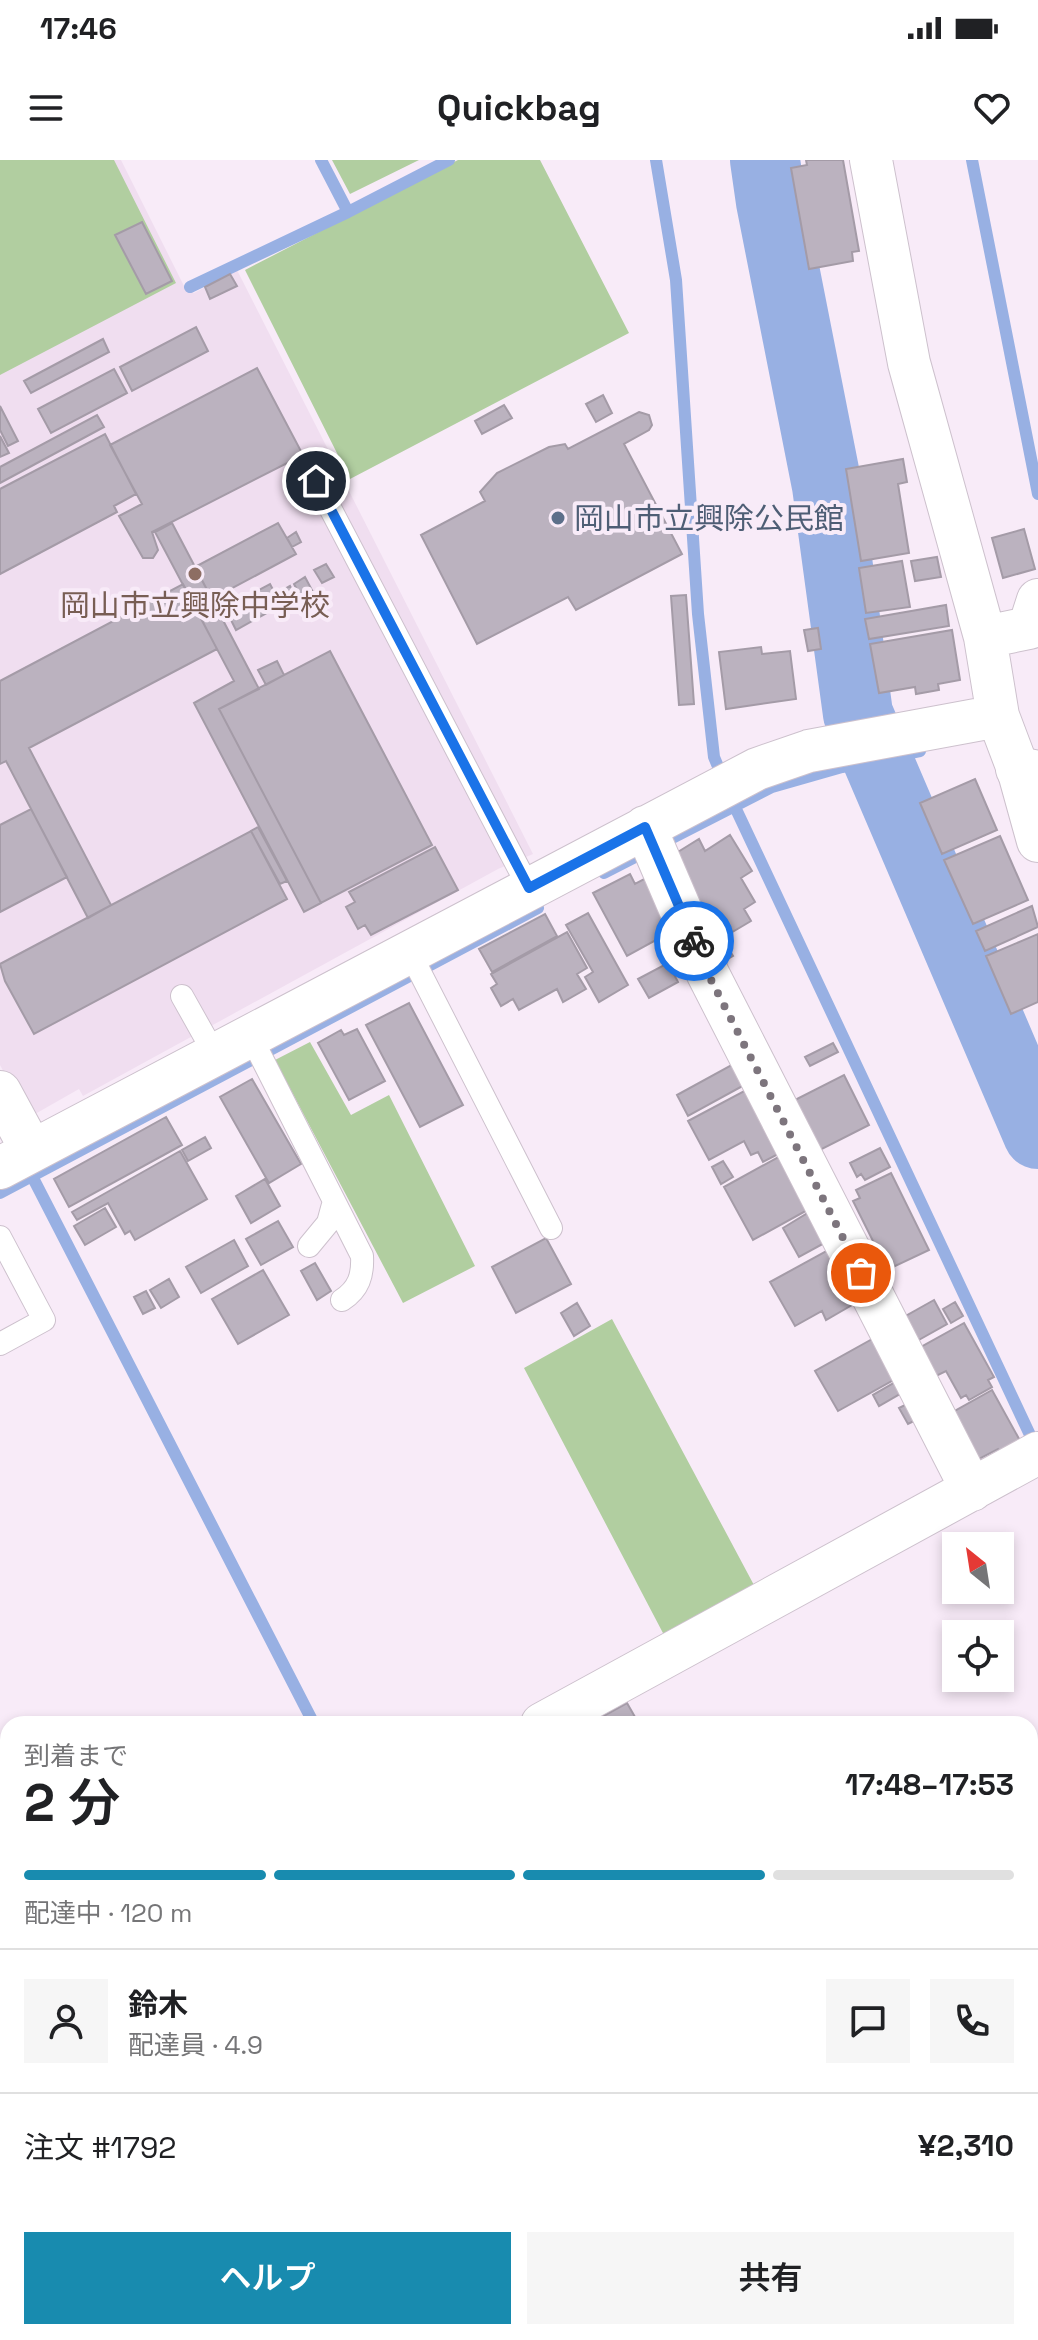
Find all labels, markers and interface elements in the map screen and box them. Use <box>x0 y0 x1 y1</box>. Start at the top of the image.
text: 17:46 <box>40 9 117 48</box>
text: Quickbag <box>437 85 601 131</box>
icon: menu <box>24 86 68 130</box>
icon: heart <box>970 86 1014 130</box>
pin <box>282 447 350 515</box>
icon: home <box>294 459 338 503</box>
place label: 岡山市立興除公民館 <box>574 499 844 538</box>
marker: 岡山市立興除公民館 <box>549 509 567 527</box>
marker: 岡山市立興除中学校 <box>186 565 204 583</box>
place label: 岡山市立興除中学校 <box>60 586 330 625</box>
courier <box>654 901 734 981</box>
icon: bike <box>672 919 716 963</box>
pin <box>827 1239 895 1307</box>
icon: bag <box>839 1251 883 1295</box>
north arrow <box>942 1532 1014 1604</box>
map controls <box>942 1532 1014 1692</box>
button: locate <box>942 1620 1014 1692</box>
text: 到着まで <box>24 1739 128 1773</box>
text: 17:48–17:53 <box>845 1765 1014 1804</box>
text: 2 分 <box>24 1770 120 1836</box>
text: 配達中 · 120 m <box>24 1896 192 1930</box>
button: person <box>24 1979 108 2063</box>
button: chat <box>826 1979 910 2063</box>
button: phone <box>930 1979 1014 2063</box>
text: 鈴木 <box>128 1985 188 2024</box>
text: 配達員 · 4.9 <box>128 2028 263 2062</box>
text: ¥2,310 <box>918 2126 1014 2165</box>
text: 注文 #1792 <box>24 2128 176 2167</box>
button: ヘルプ <box>24 2232 511 2324</box>
button: 共有 <box>527 2232 1014 2324</box>

